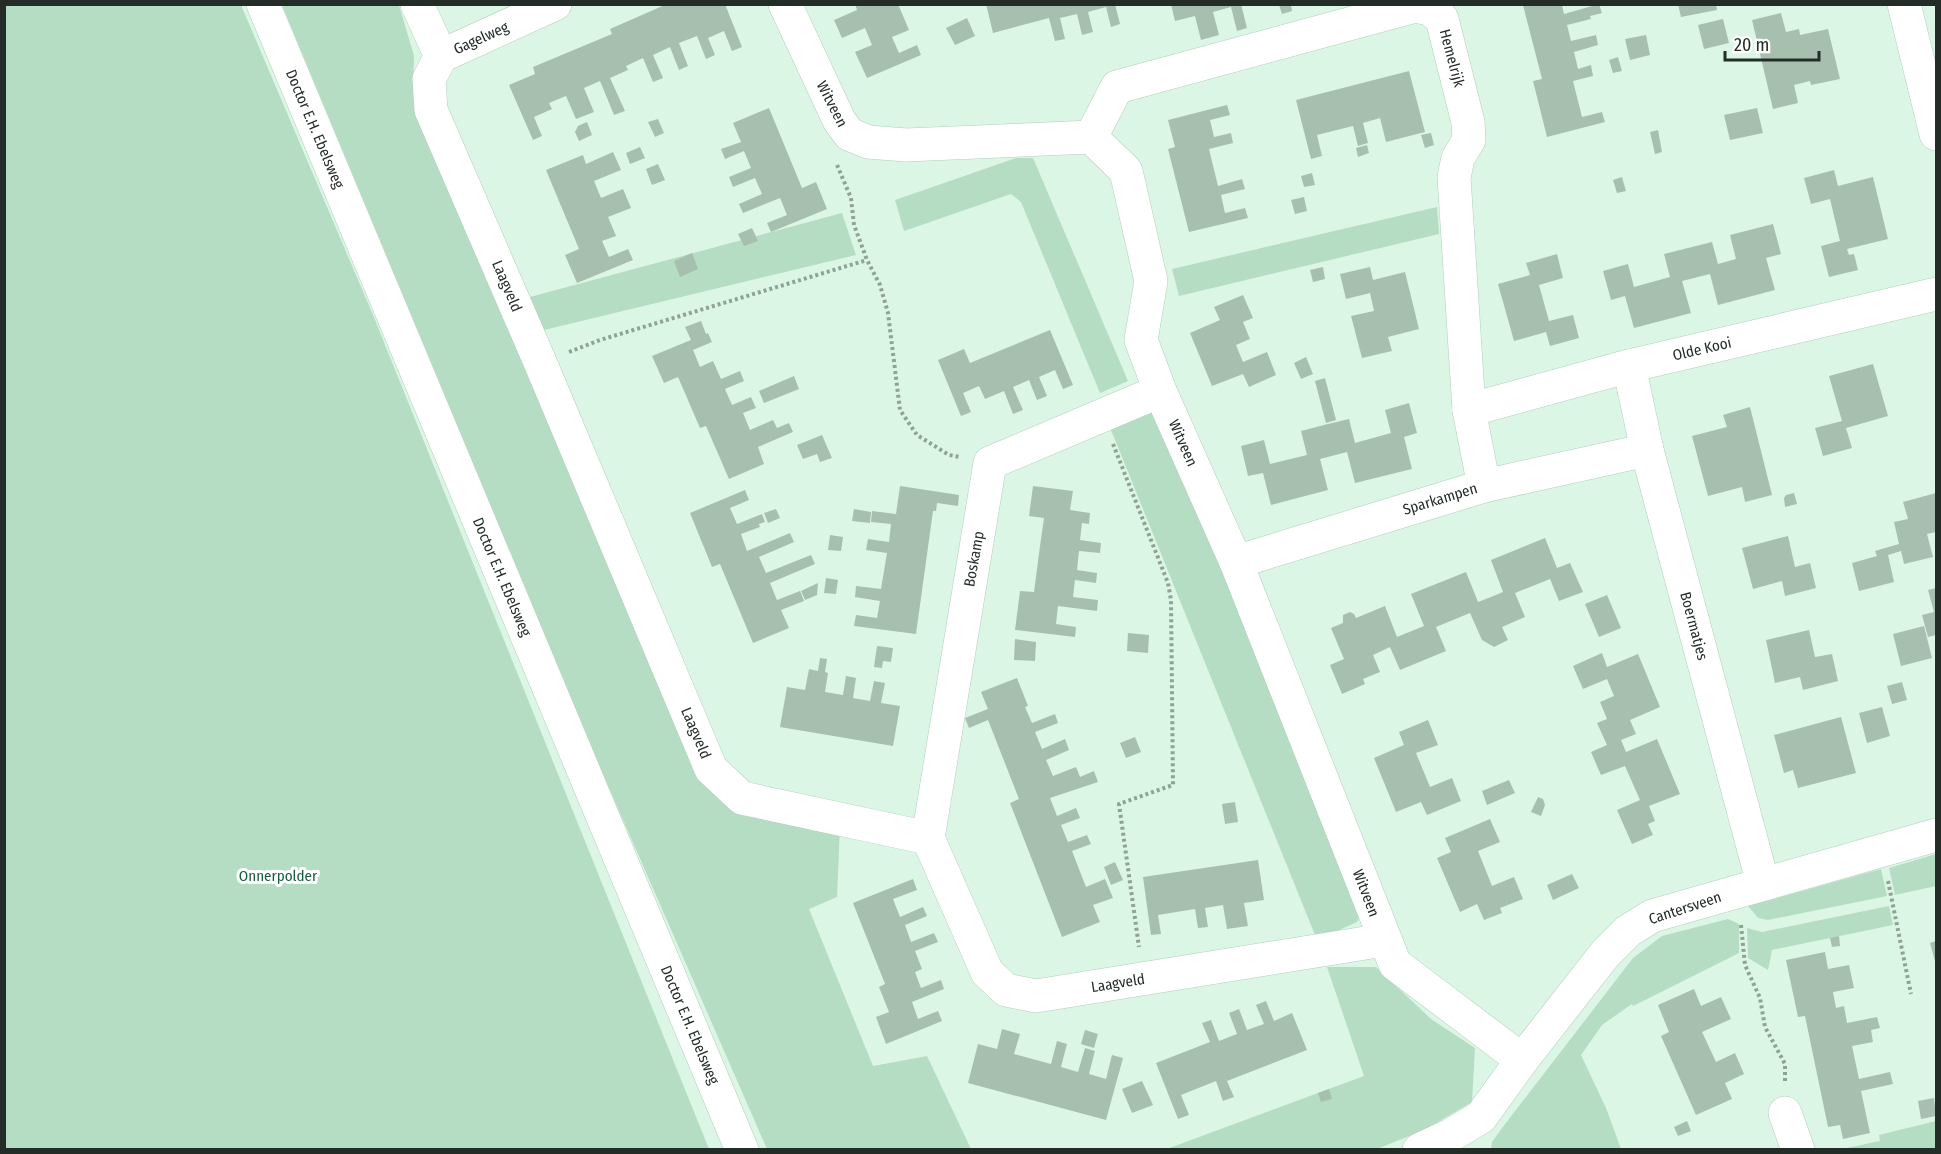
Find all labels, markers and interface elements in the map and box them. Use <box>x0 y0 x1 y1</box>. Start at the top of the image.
street label: Gagelweg <box>451 18 511 58</box>
scale bar <box>1725 24 1820 62</box>
street label: Hemelrijk <box>1436 27 1468 89</box>
text: 20 m <box>1734 34 1769 56</box>
street label: Doctor E.H. Ebelsweg <box>282 67 348 191</box>
street label: Witveen <box>813 78 851 130</box>
street label: Laagveld <box>488 258 526 314</box>
street label: Olde Kooi <box>1671 334 1733 364</box>
street label: Witveen <box>1165 417 1201 469</box>
street label: Sparkampen <box>1401 479 1479 519</box>
street label: Doctor E.H. Ebelsweg <box>469 515 535 639</box>
street label: Boskamp <box>960 530 988 588</box>
street label: Boermatjes <box>1676 590 1712 662</box>
street label: Laagveld <box>677 705 715 761</box>
park label: Onnerpolder <box>239 867 318 885</box>
street label: Witveen <box>1349 867 1383 919</box>
street label: Cantersveen <box>1646 888 1724 928</box>
street label: Doctor E.H. Ebelsweg <box>657 963 723 1087</box>
street label: Laagveld <box>1090 970 1146 996</box>

